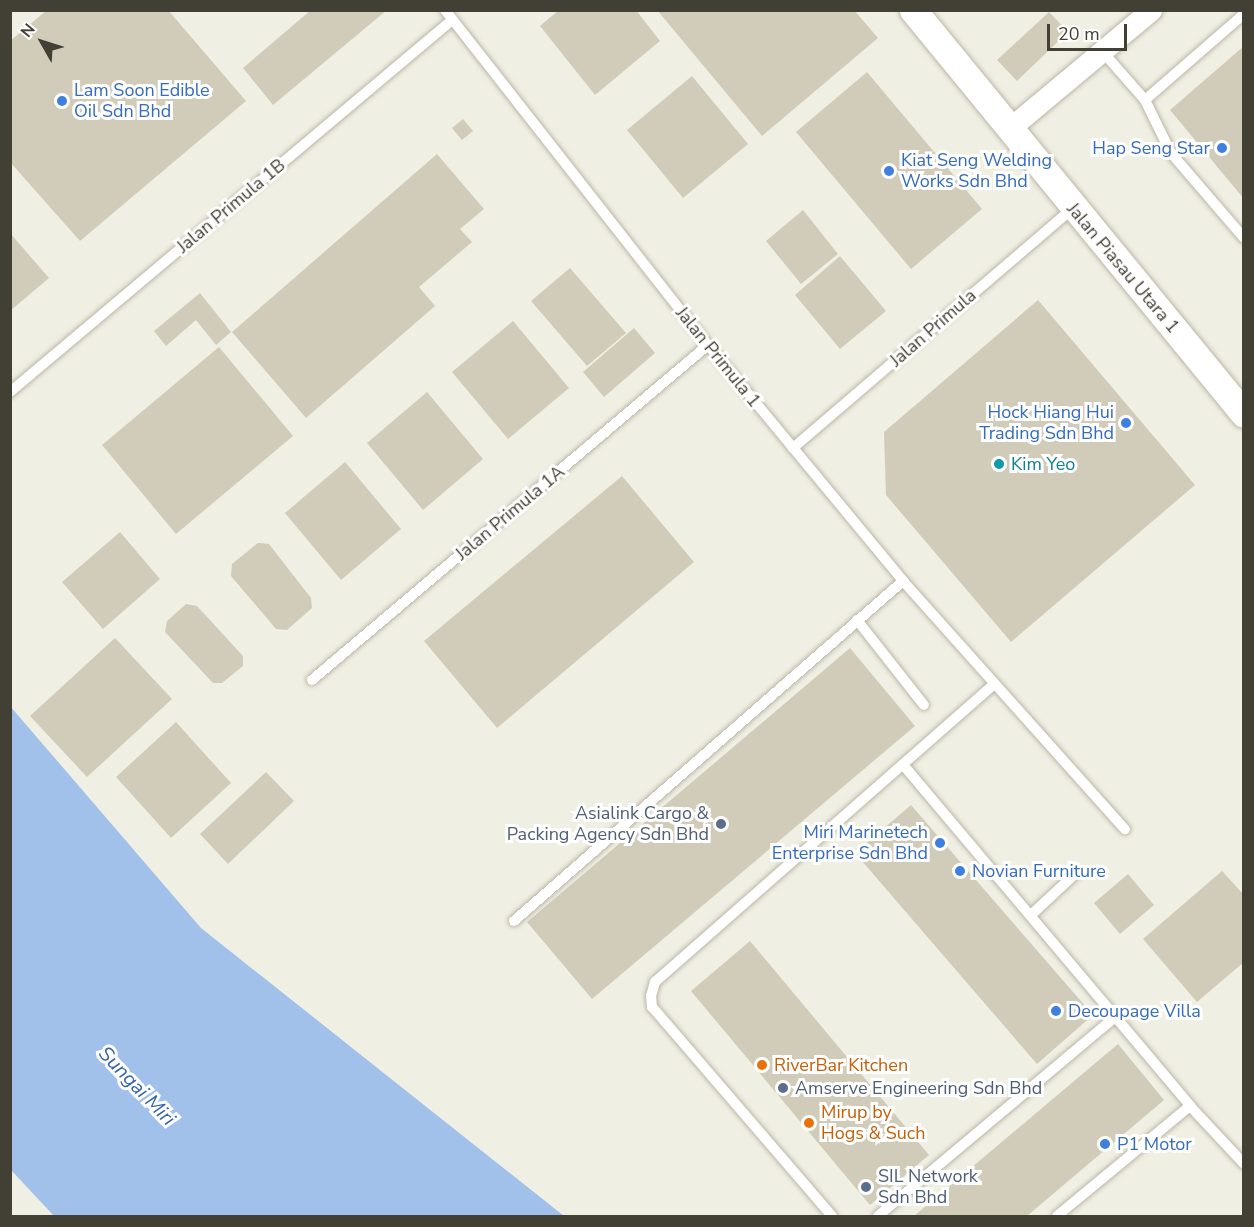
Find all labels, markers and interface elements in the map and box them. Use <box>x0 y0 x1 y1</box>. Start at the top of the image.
north arrow <box>12 12 72 72</box>
scale bar <box>1050 12 1130 50</box>
text: N <box>16 19 40 42</box>
text: 20 m <box>1058 22 1100 46</box>
place label: Lam Soon Edible Oil Sdn Bhd <box>74 80 210 122</box>
marker: Lam Soon Edible Oil Sdn Bhd <box>55 94 69 108</box>
place label: Hap Seng Star <box>1092 137 1210 159</box>
marker: Hap Seng Star <box>1215 141 1229 155</box>
place label: Kiat Seng Welding Works Sdn Bhd <box>901 150 1052 192</box>
street label: Jalan Primula 1B <box>172 154 290 258</box>
marker: Kiat Seng Welding Works Sdn Bhd <box>882 164 896 178</box>
street label: Jalan Piasau Utara 1 <box>1062 198 1184 338</box>
street label: Jalan Primula <box>885 285 981 371</box>
street label: Jalan Primula 1 <box>671 303 765 411</box>
place label: Hock Hiang Hui Trading Sdn Bhd <box>979 402 1114 444</box>
marker: Hock Hiang Hui Trading Sdn Bhd <box>1119 416 1133 430</box>
place label: Kim Yeo <box>1011 453 1075 475</box>
marker: Kim Yeo <box>992 457 1006 471</box>
street label: Jalan Primula 1A <box>451 461 569 565</box>
place label: Asialink Cargo & Packing Agency Sdn Bhd <box>507 803 709 846</box>
marker: Asialink Cargo & Packing Agency Sdn Bhd <box>714 817 728 831</box>
place label: Miri Marinetech Enterprise Sdn Bhd <box>772 822 928 864</box>
marker: Miri Marinetech Enterprise Sdn Bhd <box>933 836 947 850</box>
place label: Novian Furniture <box>972 860 1106 882</box>
marker: Novian Furniture <box>953 864 967 878</box>
place label: Decoupage Villa <box>1068 1000 1201 1022</box>
marker: Decoupage Villa <box>1049 1004 1063 1018</box>
water label: Sungai Miri <box>93 1042 181 1130</box>
place label: RiverBar Kitchen <box>774 1054 908 1076</box>
marker: RiverBar Kitchen <box>755 1058 769 1072</box>
place label: Amserve Engineering Sdn Bhd <box>795 1077 1042 1099</box>
marker: Amserve Engineering Sdn Bhd <box>776 1081 790 1095</box>
place label: Mirup by Hogs & Such <box>821 1102 925 1144</box>
marker: Mirup by Hogs & Such <box>802 1116 816 1130</box>
place label: P1 Motor <box>1117 1133 1192 1155</box>
marker: P1 Motor <box>1098 1137 1112 1151</box>
place label: SIL Network Sdn Bhd <box>878 1166 978 1208</box>
marker: SIL Network Sdn Bhd <box>859 1180 873 1194</box>

